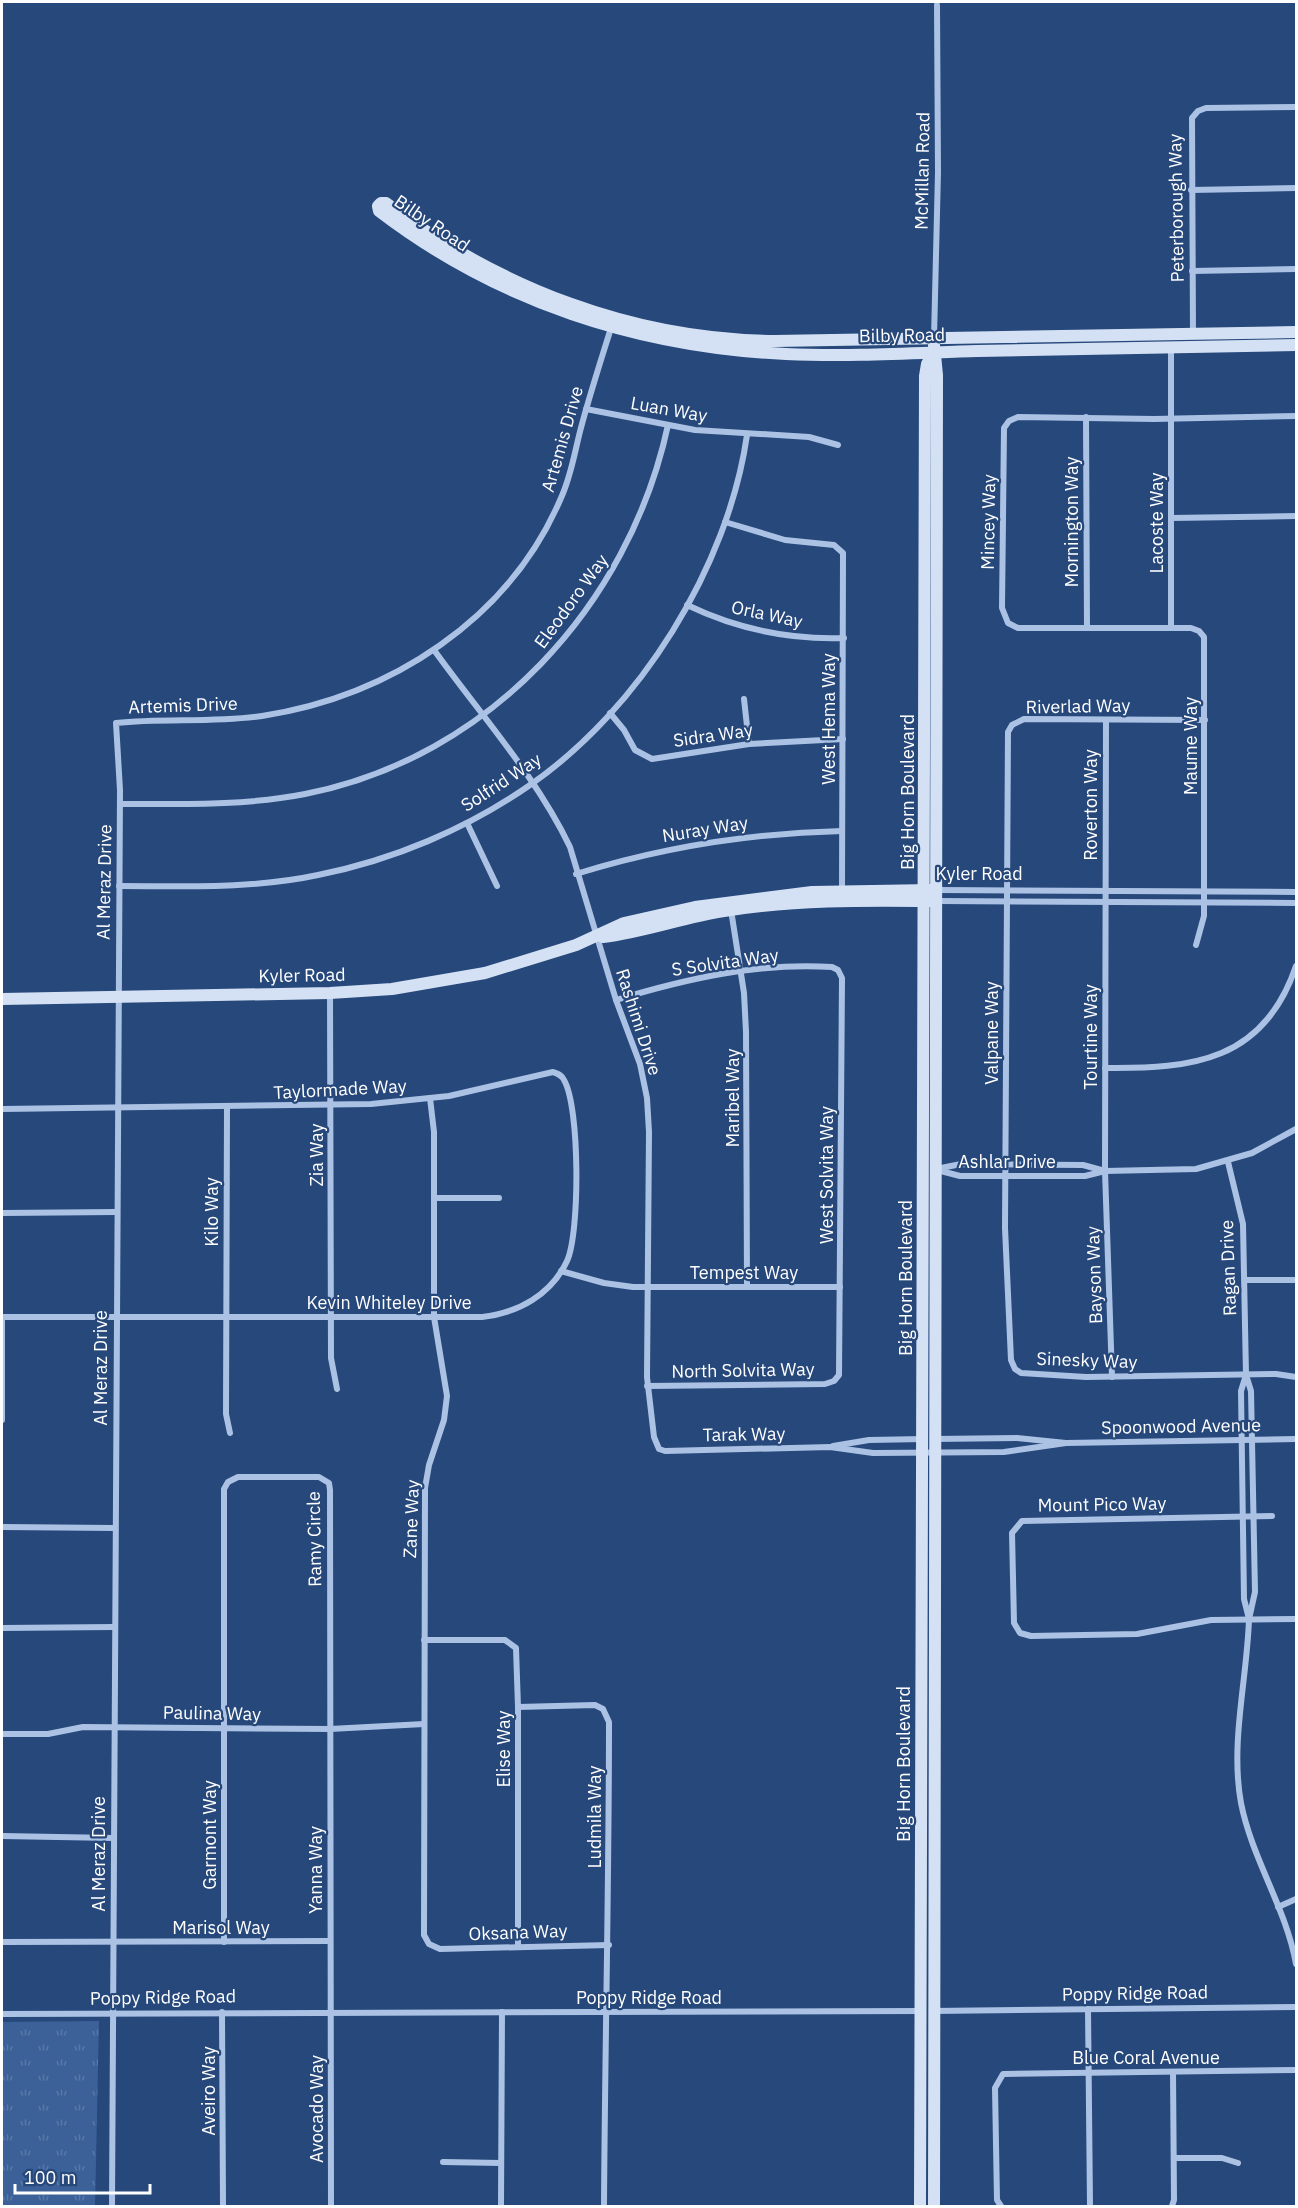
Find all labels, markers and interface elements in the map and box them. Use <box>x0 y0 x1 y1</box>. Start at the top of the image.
street label: McMillan Road <box>909 112 935 230</box>
street label: Peterborough Way <box>1163 133 1189 283</box>
street label: Bilby Road <box>390 189 474 257</box>
street label: Bilby Road <box>859 323 945 347</box>
street label: Artemis Drive <box>536 383 588 495</box>
street label: Luan Way <box>629 391 709 427</box>
street label: Mornington Way <box>1060 457 1083 587</box>
street label: Lacoste Way <box>1145 472 1168 574</box>
street label: Mincey Way <box>976 474 1000 570</box>
street label: Eleodoro Way <box>529 549 613 653</box>
street label: Orla Way <box>729 595 805 633</box>
street label: West Hema Way <box>817 653 840 785</box>
street label: Artemis Drive <box>128 692 238 718</box>
street label: Riverlad Way <box>1025 694 1131 718</box>
street label: Maume Way <box>1179 697 1202 795</box>
street label: Big Horn Boulevard <box>896 714 919 870</box>
street label: Sidra Way <box>672 718 754 752</box>
street label: Solfrid Way <box>456 747 546 817</box>
street label: Roverton Way <box>1079 749 1102 861</box>
street label: Nuray Way <box>660 811 750 847</box>
street label: Al Meraz Drive <box>91 824 117 940</box>
street label: Kyler Road <box>935 862 1023 885</box>
street label: S Solvita Way <box>670 943 780 981</box>
street label: Kyler Road <box>258 963 346 987</box>
street label: Rashimi Drive <box>611 966 667 1078</box>
street label: Valpane Way <box>980 981 1003 1085</box>
street label: Tourtine Way <box>1079 984 1102 1090</box>
street label: Maribel Way <box>721 1048 744 1148</box>
street label: Taylormade Way <box>273 1074 407 1104</box>
street label: West Solvita Way <box>815 1106 838 1244</box>
street label: Zia Way <box>305 1123 328 1187</box>
street label: Ashlar Drive <box>958 1150 1056 1173</box>
street label: Kilo Way <box>200 1177 223 1247</box>
street label: Big Horn Boulevard <box>894 1200 917 1356</box>
street label: Ragan Drive <box>1215 1219 1241 1317</box>
street label: Bayson Way <box>1081 1226 1107 1324</box>
street label: Tempest Way <box>690 1261 798 1284</box>
street label: Kevin Whiteley Drive <box>306 1291 472 1314</box>
street label: Al Meraz Drive <box>89 1310 112 1426</box>
street label: Sinesky Way <box>1036 1347 1138 1373</box>
street label: North Solvita Way <box>671 1357 815 1383</box>
street label: Spoonwood Avenue <box>1101 1413 1261 1439</box>
street label: Tarak Way <box>702 1422 786 1446</box>
street label: Zane Way <box>398 1479 424 1559</box>
street label: Ramy Circle <box>302 1491 326 1587</box>
street label: Mount Pico Way <box>1037 1491 1167 1517</box>
street label: Big Horn Boulevard <box>892 1686 915 1842</box>
street label: Paulina Way <box>163 1701 261 1725</box>
street label: Elise Way <box>492 1710 515 1788</box>
street label: Ludmila Way <box>583 1766 606 1868</box>
street label: Garmont Way <box>198 1780 221 1890</box>
street label: Al Meraz Drive <box>87 1796 110 1912</box>
street label: Yanna Way <box>304 1826 327 1914</box>
street label: Marisol Way <box>172 1916 270 1939</box>
street label: Oksana Way <box>468 1919 568 1945</box>
street label: Poppy Ridge Road <box>1062 1980 1208 2006</box>
street label: Poppy Ridge Road <box>90 1984 236 2010</box>
street label: Poppy Ridge Road <box>576 1986 722 2009</box>
street label: Aveiro Way <box>197 2046 220 2136</box>
street label: Blue Coral Avenue <box>1072 2046 1220 2069</box>
street label: Avocado Way <box>305 2055 328 2163</box>
scale bar <box>15 2157 150 2195</box>
text: 100 m <box>24 2166 76 2189</box>

